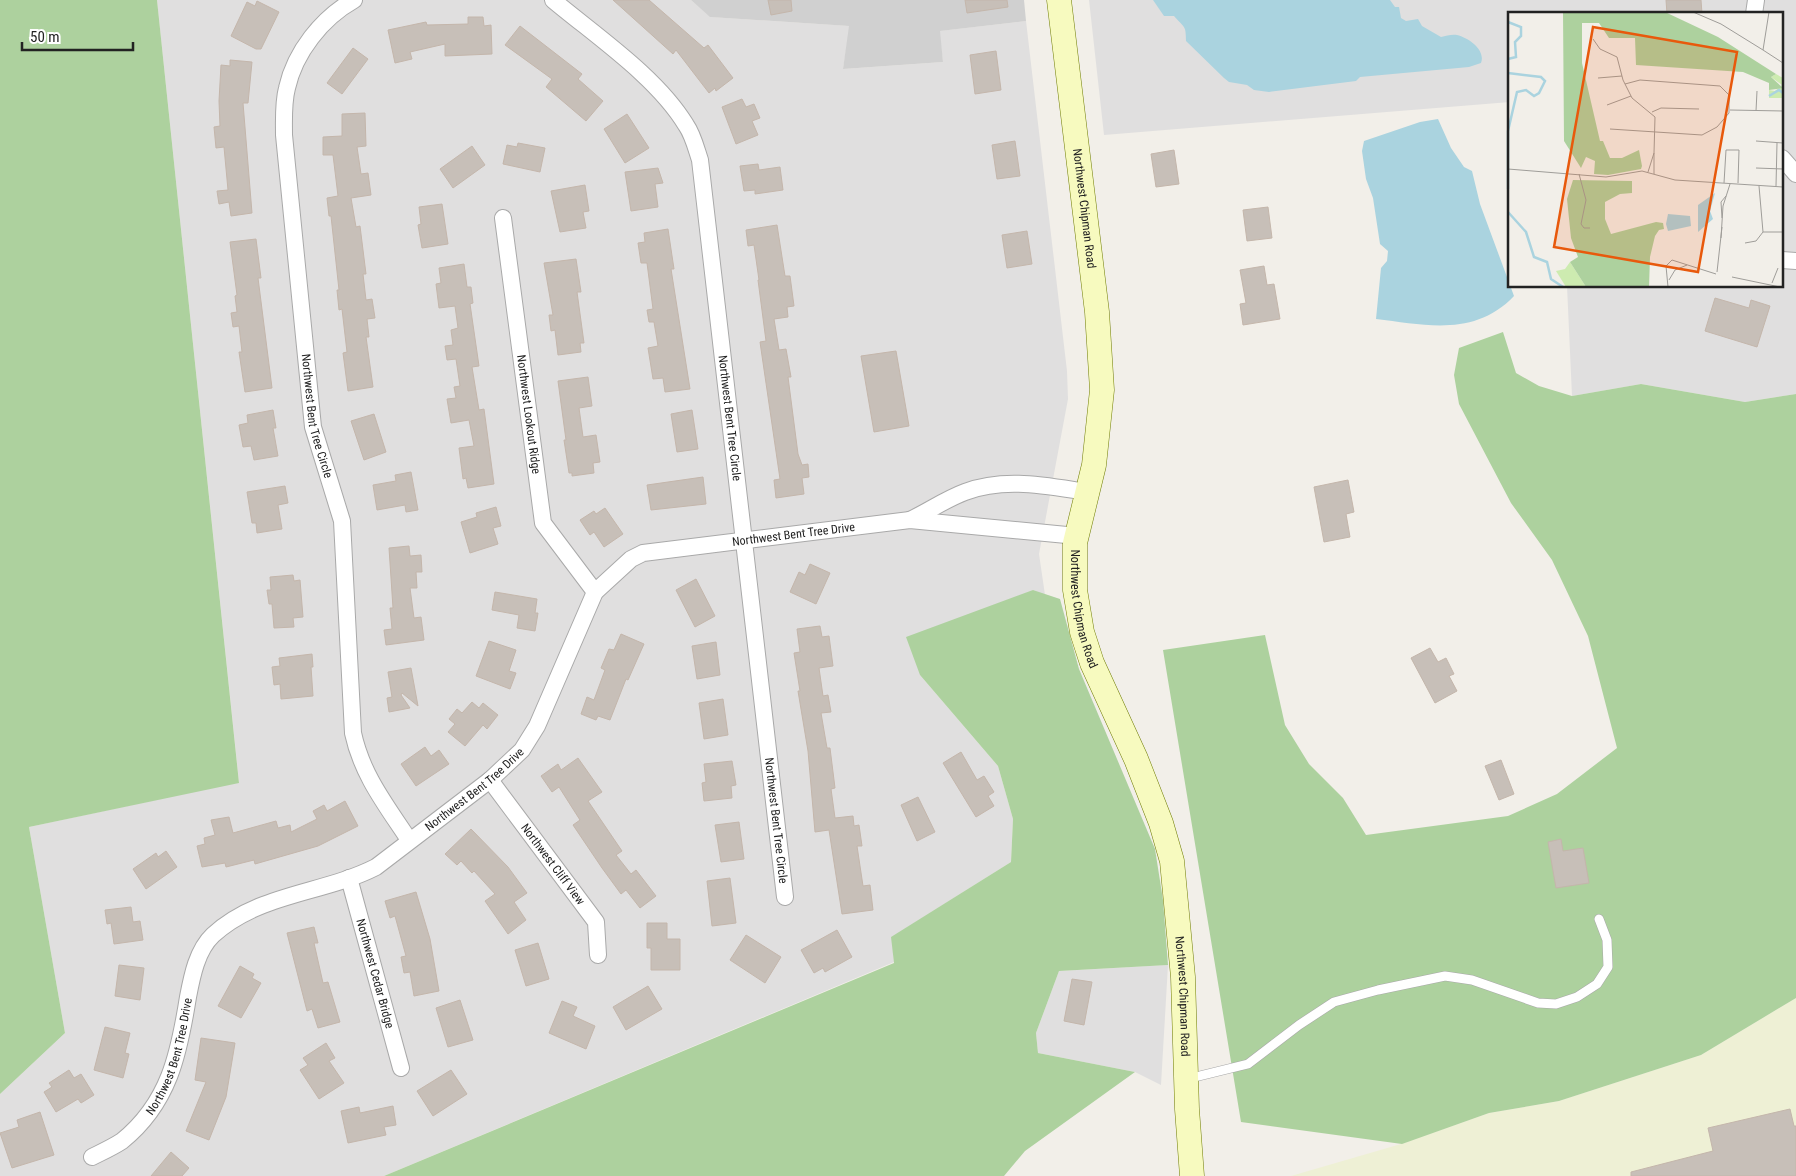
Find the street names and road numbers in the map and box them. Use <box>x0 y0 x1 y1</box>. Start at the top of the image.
street label: Northwest Chipman Road <box>1070 148 1099 269</box>
street label: Northwest Bent Tree Circle <box>299 353 335 480</box>
street label: Northwest Lookout Ridge <box>514 354 544 475</box>
street label: Northwest Bent Tree Circle <box>716 354 744 482</box>
street label: Northwest Bent Tree Drive <box>731 520 856 549</box>
street label: Northwest Chipman Road <box>1068 549 1101 671</box>
street label: Northwest Bent Tree Drive <box>422 745 527 834</box>
street label: Northwest Bent Tree Circle <box>762 757 790 884</box>
street label: Northwest Cliff View <box>518 821 588 908</box>
street label: Northwest Cedar Bridge <box>353 917 397 1030</box>
street label: Northwest Chipman Road <box>1172 935 1192 1057</box>
street label: Northwest Bent Tree Drive <box>143 996 195 1118</box>

